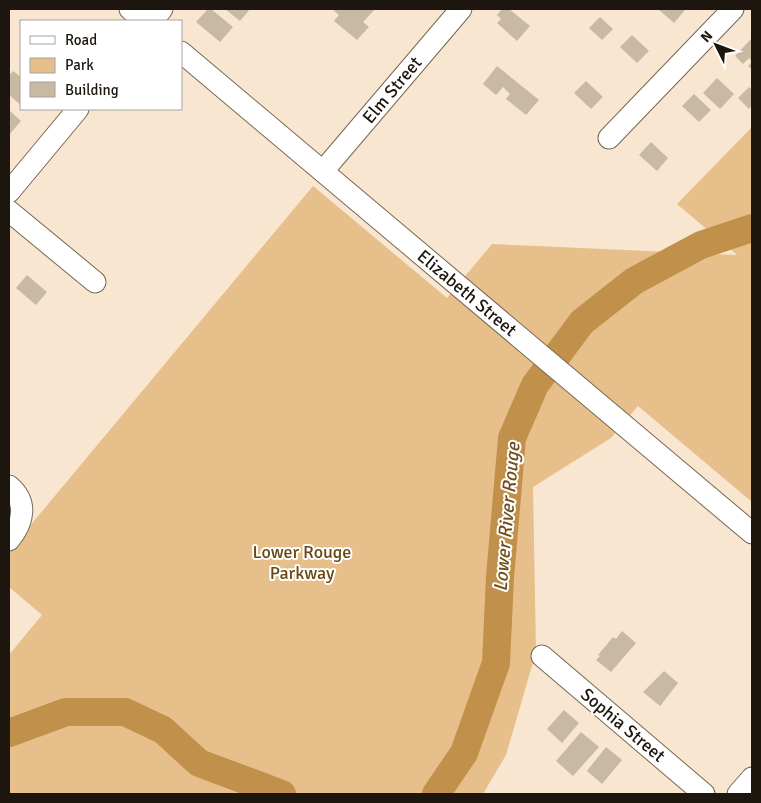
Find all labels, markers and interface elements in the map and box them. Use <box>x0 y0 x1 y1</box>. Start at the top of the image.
legend <box>20 20 182 110</box>
north arrow <box>691 20 741 70</box>
text: N <box>697 27 716 46</box>
text: Road <box>65 31 97 49</box>
street label: Elm Street <box>358 52 426 128</box>
text: Park <box>65 56 94 74</box>
text: Building <box>65 81 119 99</box>
street label: Elizabeth Street <box>413 245 521 341</box>
water label: Lower River Rouge <box>489 440 526 593</box>
park label: Lower Rouge Parkway <box>253 541 351 584</box>
street label: Sophia Street <box>576 683 670 767</box>

